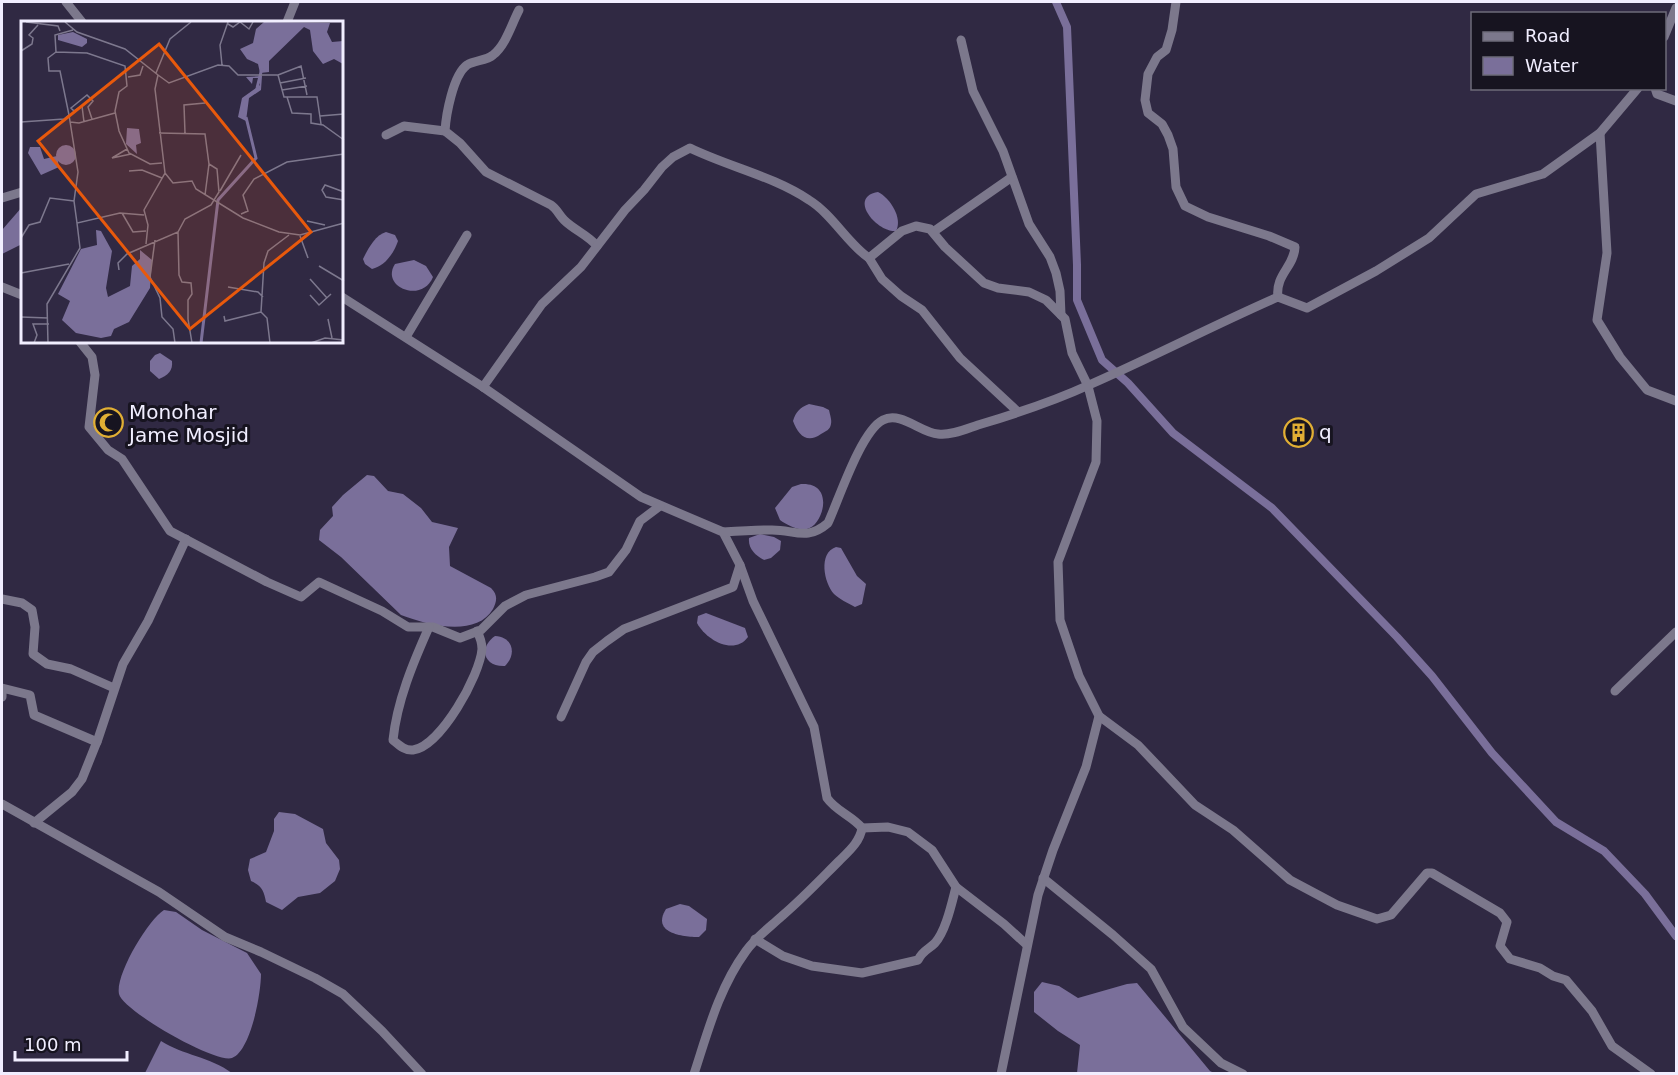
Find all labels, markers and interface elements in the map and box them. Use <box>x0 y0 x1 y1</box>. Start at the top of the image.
legend <box>1471 12 1666 90</box>
inset map <box>21 21 344 344</box>
text: Road <box>1525 25 1570 46</box>
text: Water <box>1525 55 1579 76</box>
place label: Monohar Jame Mosjid <box>127 400 249 447</box>
mosque icon: Monohar Jame Mosjid <box>92 407 124 439</box>
building icon: q <box>1282 416 1314 448</box>
place label: q <box>1319 420 1332 444</box>
scale bar <box>15 1024 128 1062</box>
text: 100 m <box>24 1034 82 1055</box>

